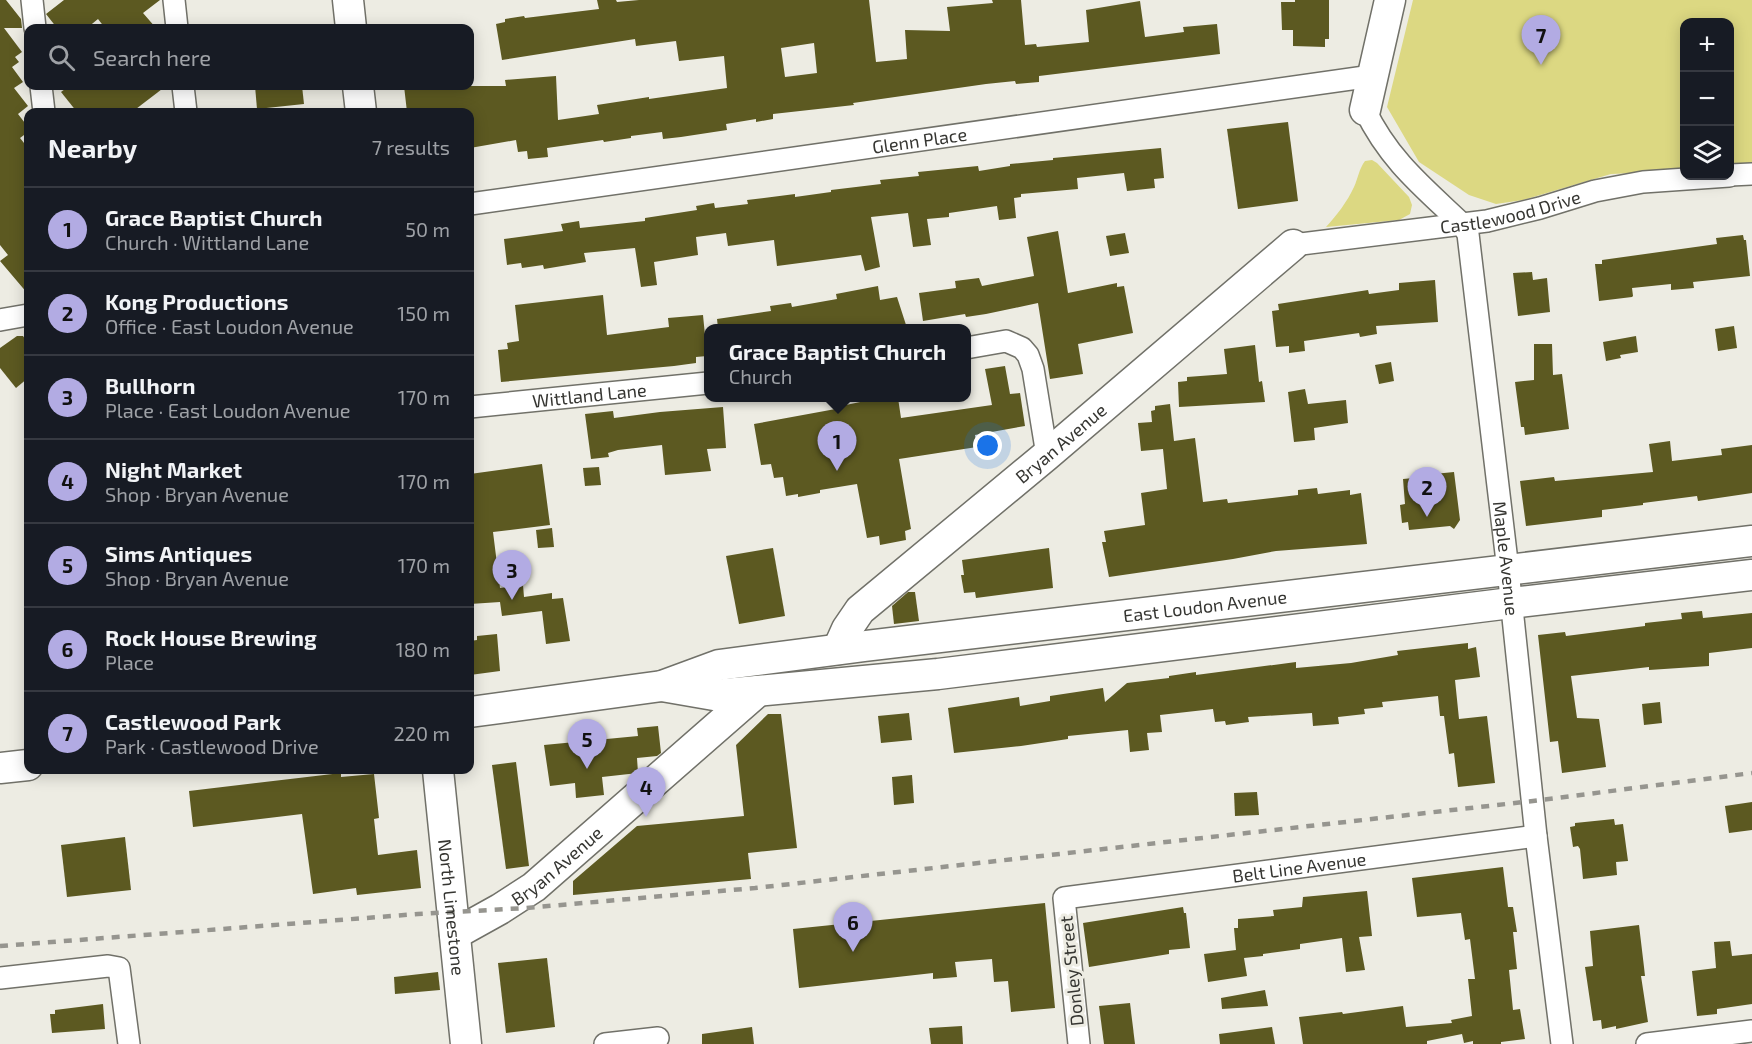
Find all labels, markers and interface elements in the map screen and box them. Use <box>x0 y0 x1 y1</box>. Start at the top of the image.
pin: 7 <box>1522 16 1560 65</box>
map controls <box>1680 18 1734 180</box>
button: + <box>1680 18 1734 72</box>
search box <box>24 24 474 90</box>
icon: search <box>45 41 78 74</box>
text: Search here <box>93 44 211 70</box>
button: − <box>1680 72 1734 126</box>
street label: Glenn Place <box>871 123 968 158</box>
button: layers <box>1680 126 1734 180</box>
text: Nearby <box>48 132 137 163</box>
text: 7 results <box>372 135 450 159</box>
street label: Castlewood Drive <box>1439 185 1583 238</box>
text: Grace Baptist Church <box>105 204 323 230</box>
text: 1 <box>63 217 72 241</box>
text: 50 m <box>405 217 450 241</box>
text: Church · Wittland Lane <box>105 230 309 254</box>
text: Kong Productions <box>105 288 288 314</box>
text: 2 <box>62 301 73 325</box>
text: 150 m <box>397 301 450 325</box>
text: Office · East Loudon Avenue <box>105 314 354 338</box>
popup <box>704 324 971 402</box>
text: Grace Baptist Church <box>729 338 946 364</box>
text: Church <box>729 364 792 388</box>
text: Bullhorn <box>105 372 195 398</box>
street label: Wittland Lane <box>531 378 648 412</box>
text: 3 <box>62 385 73 409</box>
text: 170 m <box>398 385 450 409</box>
text: Place · East Loudon Avenue <box>105 398 351 422</box>
street label: Bryan Avenue <box>1011 398 1111 488</box>
pin: 1 <box>818 422 856 471</box>
your location <box>973 431 1002 460</box>
text: Night Market <box>105 456 242 482</box>
pin: 2 <box>1408 468 1446 517</box>
text: 4 <box>61 469 74 493</box>
text: 170 m <box>398 469 450 493</box>
text: Shop · Bryan Avenue <box>105 482 289 506</box>
street label: Maple Avenue <box>1489 500 1524 617</box>
text: Sims Antiques <box>105 540 252 566</box>
pin: 3 <box>492 550 532 600</box>
text: 5 <box>62 553 73 577</box>
text: 170 m <box>398 553 450 577</box>
text: Shop · Bryan Avenue <box>105 566 289 590</box>
street label: East Loudon Avenue <box>1122 585 1288 626</box>
text: Rock House Brewing <box>105 624 317 650</box>
text: 6 <box>62 637 73 661</box>
text: 180 m <box>396 637 450 661</box>
text: Place <box>105 650 154 674</box>
text: Castlewood Park <box>105 708 281 734</box>
pin: 5 <box>568 720 606 769</box>
text: 7 <box>62 721 73 745</box>
text: 220 m <box>393 721 450 745</box>
text: Park · Castlewood Drive <box>105 734 319 758</box>
pin: 4 <box>626 768 666 817</box>
street label: Bryan Avenue <box>507 821 607 910</box>
street label: North Limestone <box>434 838 470 977</box>
street label: Belt Line Avenue <box>1231 847 1367 887</box>
pin: 6 <box>834 902 872 952</box>
street label: Donley Street <box>1054 915 1088 1027</box>

